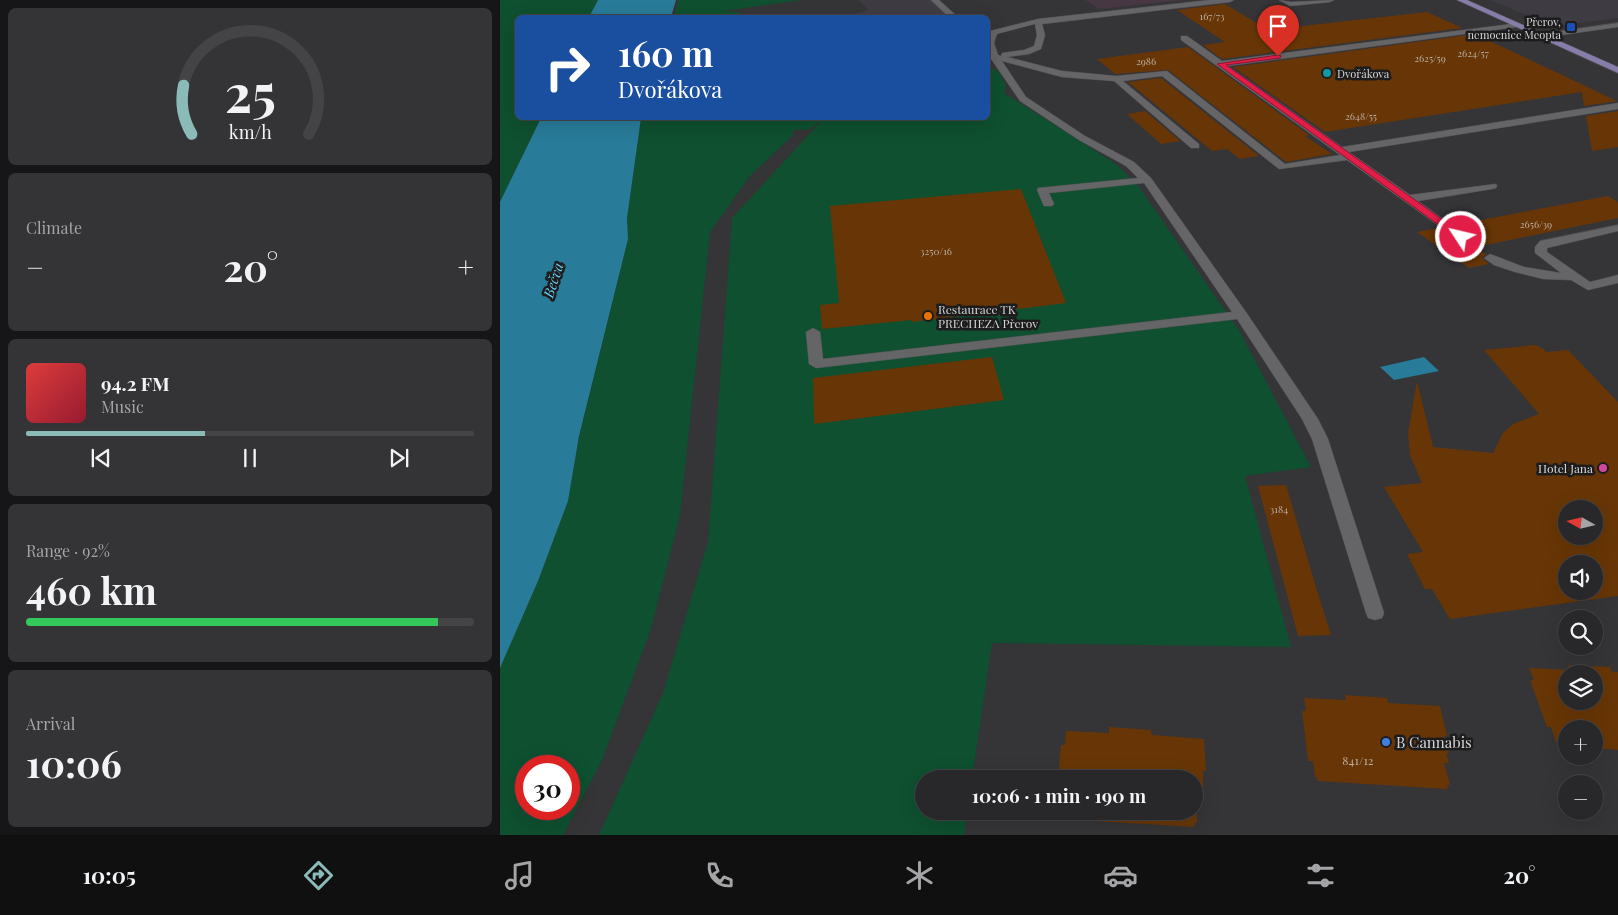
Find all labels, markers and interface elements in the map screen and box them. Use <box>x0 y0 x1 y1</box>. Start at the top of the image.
pin <box>1257 5 1299 56</box>
house number: 167/73 <box>1199 9 1225 23</box>
icon: arrive <box>1264 12 1292 40</box>
place label: Přerov, nemocnice Meopta <box>1468 14 1562 42</box>
marker: Přerov, nemocnice Meopta <box>1565 21 1577 33</box>
text: 160 m <box>618 29 713 76</box>
icon: right <box>535 35 600 100</box>
house number: 2624/57 <box>1457 46 1489 60</box>
house number: 2625/59 <box>1414 51 1446 65</box>
house number: 2986 <box>1136 54 1156 68</box>
text: 25 <box>224 57 276 126</box>
place label: Dvořákova <box>1337 66 1390 81</box>
marker: Dvořákova <box>1321 67 1333 79</box>
text: Dvořákova <box>618 74 722 104</box>
house number: 2648/55 <box>1345 109 1377 123</box>
text: km/h <box>229 120 272 143</box>
position arrow <box>1434 210 1486 262</box>
text: Climate <box>26 217 82 238</box>
house number: 2656/39 <box>1520 217 1552 231</box>
text: 20° <box>223 241 278 292</box>
house number: 3250/16 <box>920 244 952 258</box>
text: − <box>26 248 44 285</box>
text: + <box>458 248 474 285</box>
water label: Bečva <box>538 260 568 301</box>
place label: Restaurace TK PRECHEZA Přerov <box>938 301 1038 331</box>
marker: Restaurace TK PRECHEZA Přerov <box>922 310 934 322</box>
text: 94.2 FM <box>101 370 170 396</box>
text: Music <box>101 396 144 417</box>
icon: previous <box>87 444 115 472</box>
icon: pause <box>236 444 264 472</box>
icon: next <box>385 444 413 472</box>
place label: Hotel Jana <box>1538 460 1593 476</box>
marker: Hotel Jana <box>1597 462 1609 474</box>
north arrow <box>1558 500 1602 545</box>
map controls <box>1558 500 1603 820</box>
house number: 3184 <box>1270 502 1288 516</box>
text: Range · 92% <box>26 540 110 561</box>
button: sound <box>1558 555 1603 600</box>
text: 460 km <box>26 564 157 615</box>
button: search <box>1558 610 1603 655</box>
button: layers <box>1558 665 1603 710</box>
text: Arrival <box>26 713 75 734</box>
button: + <box>1558 720 1603 765</box>
place label: B Cannabis <box>1396 732 1472 752</box>
marker: B Cannabis <box>1380 736 1392 748</box>
text: 10:06 <box>26 737 122 788</box>
house number: 841/12 <box>1342 752 1374 768</box>
speed limit sign: 30 <box>515 755 580 820</box>
button: − <box>1558 775 1603 820</box>
text: 10:06 · 1 min · 190 m <box>972 782 1146 808</box>
icon: directions <box>301 858 336 893</box>
icon: music <box>502 858 537 893</box>
icon: phone <box>702 858 737 893</box>
icon: climate <box>902 858 937 893</box>
icon: car <box>1103 858 1138 893</box>
icon: filters <box>1303 858 1338 893</box>
text: 10:05 <box>83 860 136 890</box>
text: 20° <box>1504 860 1535 890</box>

